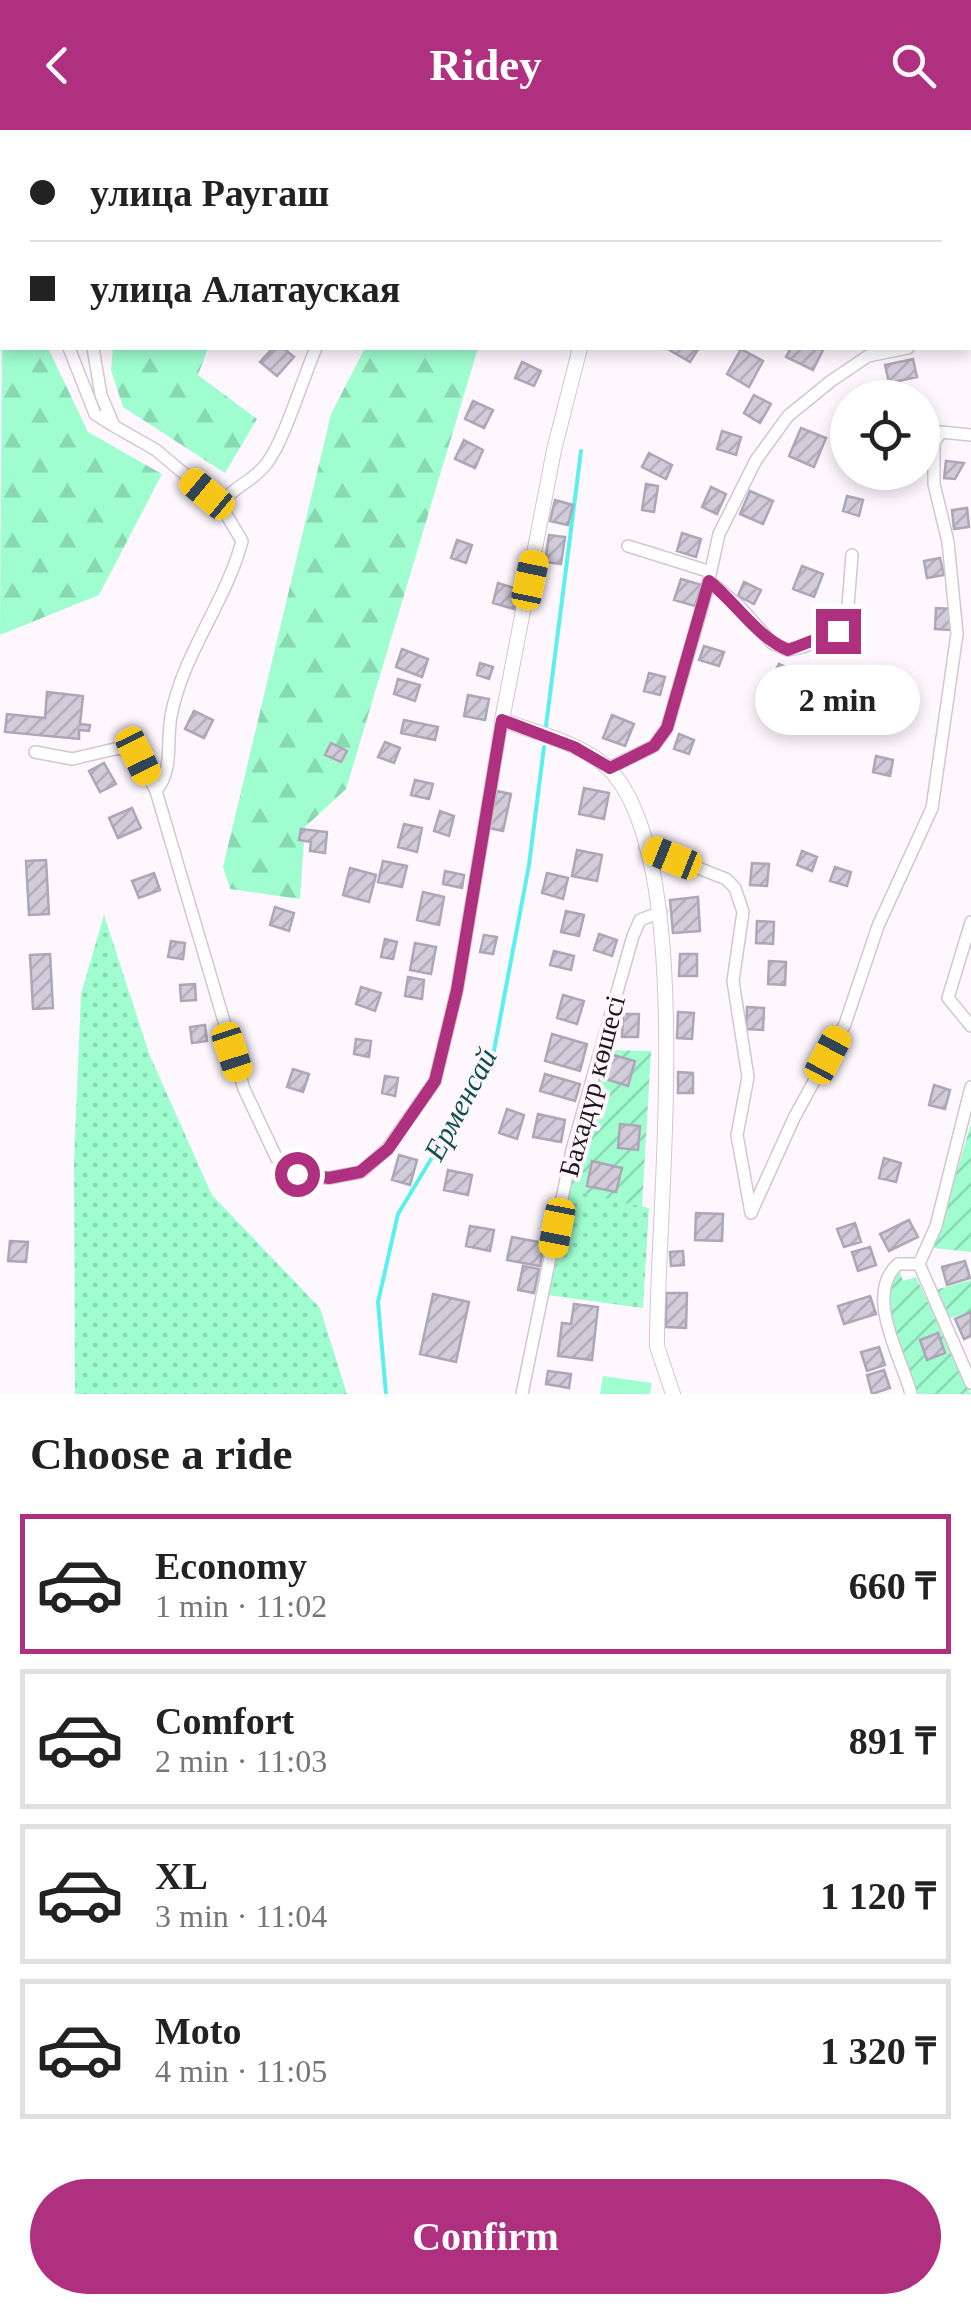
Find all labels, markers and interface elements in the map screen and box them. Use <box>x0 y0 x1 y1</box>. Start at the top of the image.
icon: back <box>30 38 85 93</box>
icon: search <box>886 38 941 93</box>
text: Ridey <box>429 40 542 90</box>
text: улица Раугаш <box>90 172 329 214</box>
text: улица Алатауская <box>90 268 400 310</box>
map controls <box>830 380 940 490</box>
button: locate <box>830 380 940 490</box>
car <box>174 463 240 525</box>
car <box>509 548 551 612</box>
route end <box>816 609 861 654</box>
callout: 2 min <box>756 666 920 736</box>
text: 2 min <box>799 682 876 718</box>
car <box>111 722 165 790</box>
car <box>639 833 705 883</box>
street label: Бахадүр көшесі <box>553 992 631 1180</box>
car <box>208 1019 256 1085</box>
car <box>801 1021 855 1089</box>
water label: Ерменсай <box>416 1043 503 1166</box>
route start <box>275 1152 320 1197</box>
car <box>537 1196 577 1260</box>
text: Choose a ride <box>30 1429 293 1479</box>
icon: car <box>35 1539 125 1629</box>
text: Economy <box>155 1545 307 1587</box>
text: 660 ₸ <box>849 1565 936 1607</box>
text: 1 min · 11:02 <box>155 1588 327 1624</box>
icon: car <box>35 1694 125 1784</box>
text: Comfort <box>155 1700 294 1742</box>
text: 891 ₸ <box>849 1720 936 1762</box>
text: 2 min · 11:03 <box>155 1743 327 1779</box>
icon: car <box>35 1849 125 1939</box>
text: XL <box>155 1855 208 1897</box>
text: 1 120 ₸ <box>820 1875 936 1917</box>
text: 3 min · 11:04 <box>155 1898 327 1934</box>
icon: car <box>35 2004 125 2094</box>
text: Moto <box>155 2010 242 2052</box>
text: 1 320 ₸ <box>820 2030 936 2072</box>
text: 4 min · 11:05 <box>155 2053 327 2089</box>
button: Confirm <box>30 2179 941 2294</box>

